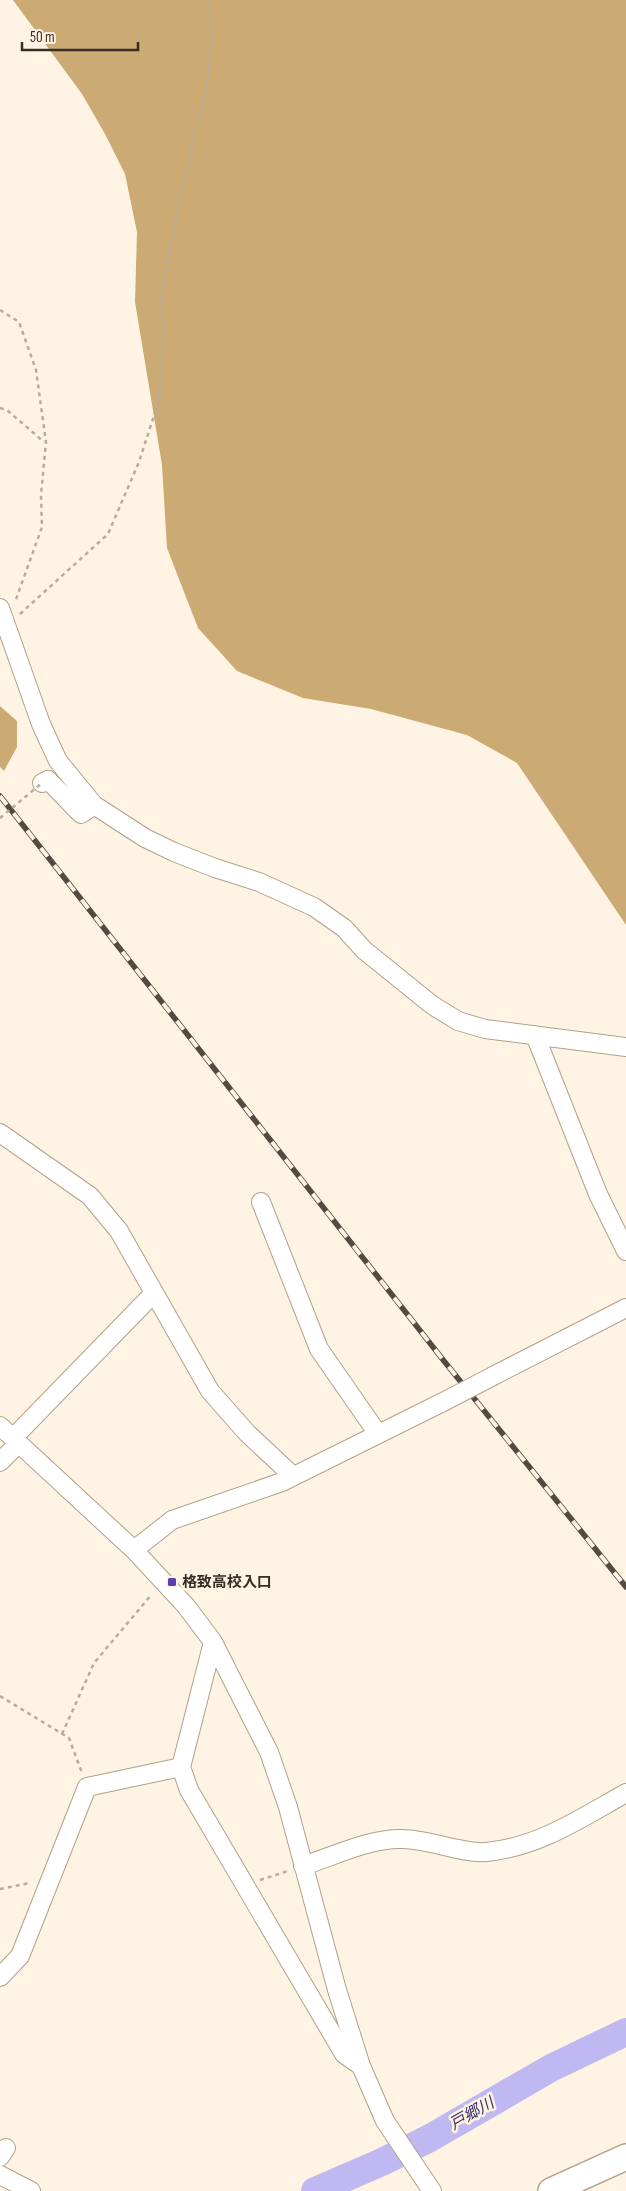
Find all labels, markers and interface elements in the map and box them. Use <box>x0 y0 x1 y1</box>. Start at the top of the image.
scale bar <box>22 20 139 52</box>
text: 50 m <box>30 28 55 47</box>
place label: 格致高校入口 <box>182 1573 272 1592</box>
marker: 格致高校入口 <box>166 1576 178 1588</box>
water label: 戸郷川 <box>446 2093 499 2134</box>

